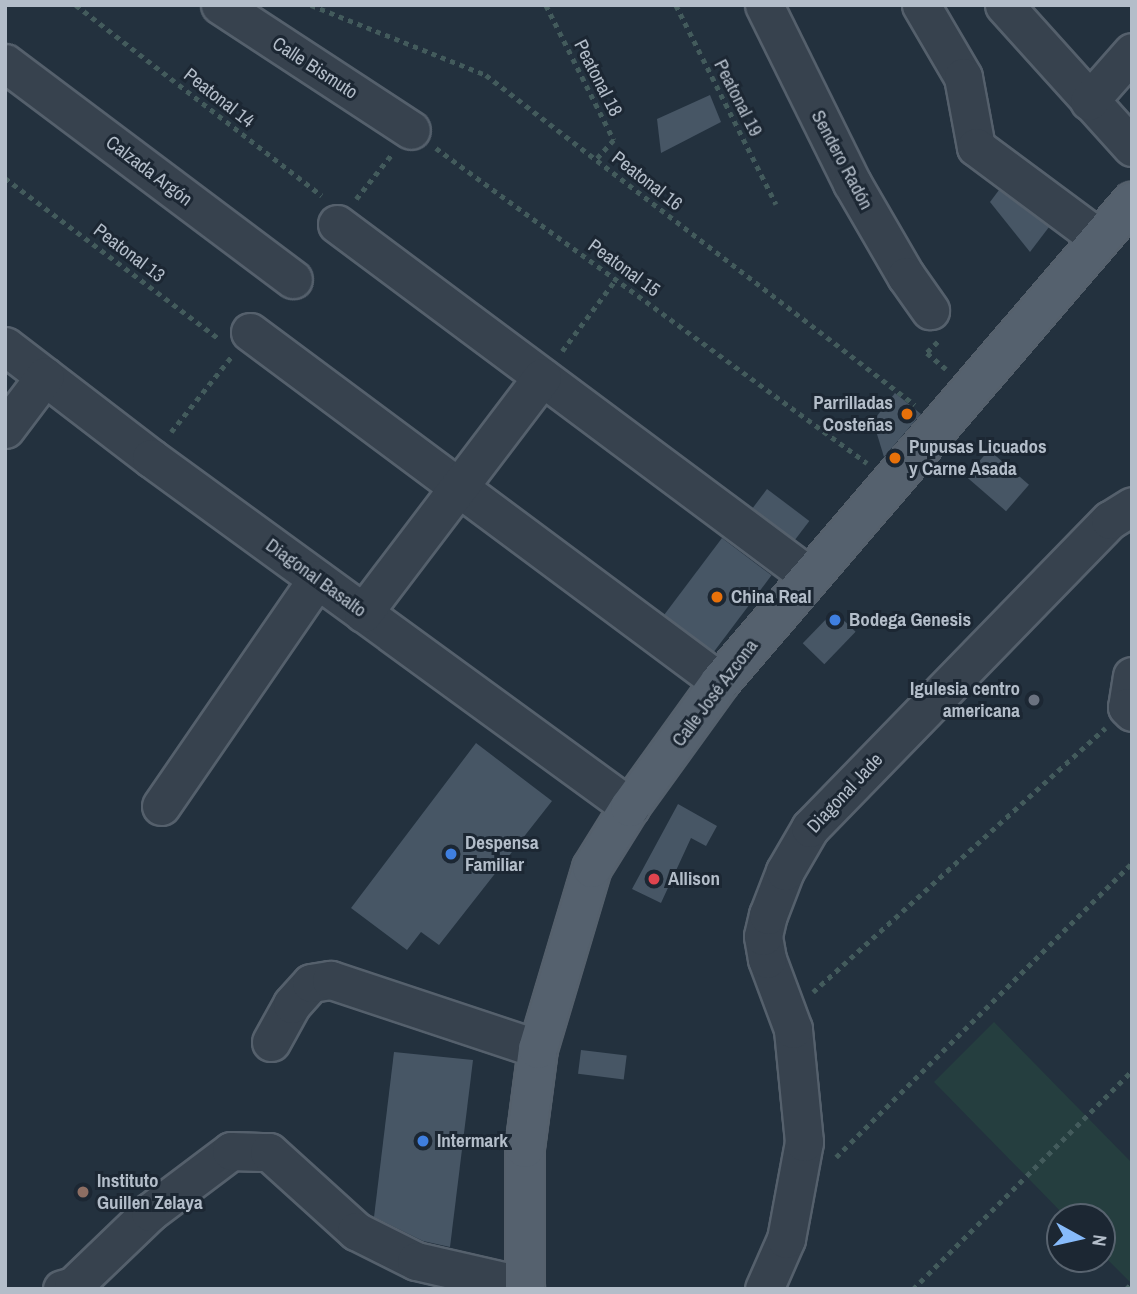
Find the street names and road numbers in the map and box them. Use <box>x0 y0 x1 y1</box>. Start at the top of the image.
street label: Calle Bismuto <box>268 32 362 104</box>
street label: Peatonal 18 <box>569 36 627 120</box>
street label: Peatonal 19 <box>709 56 767 140</box>
street label: Peatonal 14 <box>179 63 259 133</box>
street label: Sendero Radón <box>806 106 878 214</box>
street label: Calzada Argón <box>101 131 197 211</box>
street label: Peatonal 16 <box>607 146 687 216</box>
street label: Peatonal 13 <box>89 219 169 287</box>
street label: Peatonal 15 <box>584 234 664 302</box>
street label: Diagonal Basalto <box>261 534 371 622</box>
street label: Calle José Azcona <box>667 635 763 751</box>
street label: Diagonal Jade <box>802 748 888 838</box>

